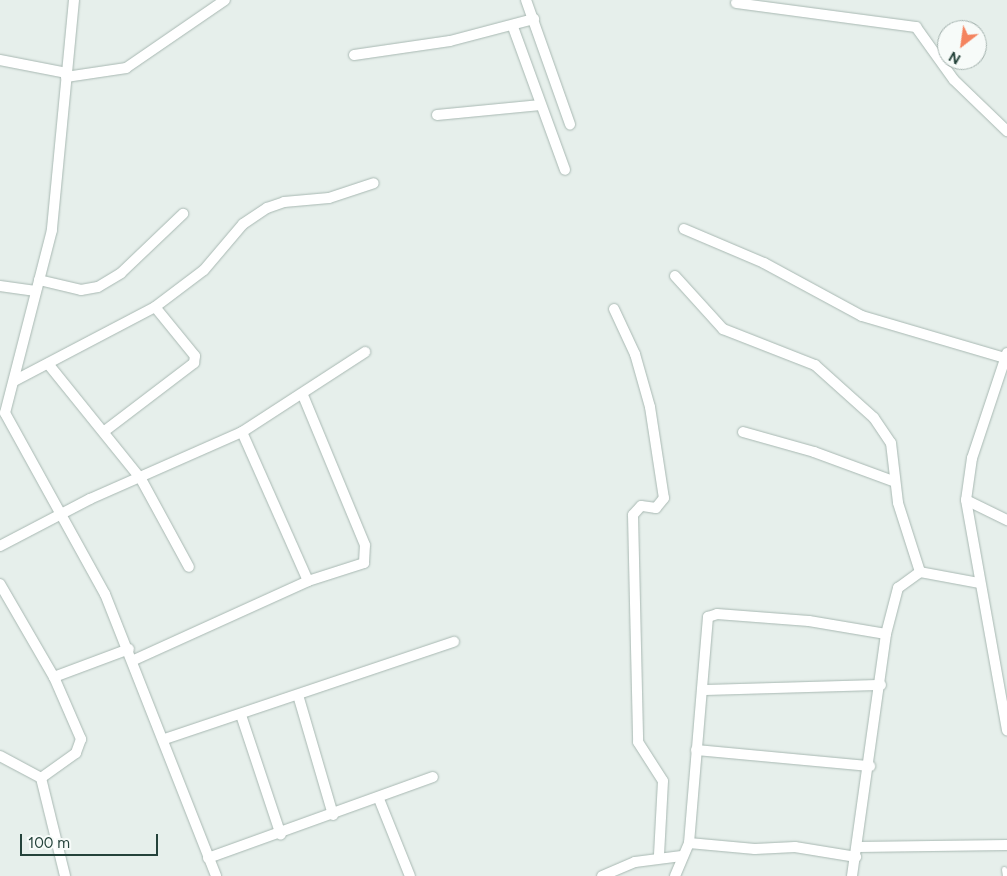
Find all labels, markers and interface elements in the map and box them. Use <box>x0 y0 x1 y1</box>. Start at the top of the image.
north arrow <box>937 20 987 70</box>
text: N <box>946 47 964 68</box>
scale bar <box>22 824 160 856</box>
text: 100 m <box>28 834 70 852</box>

